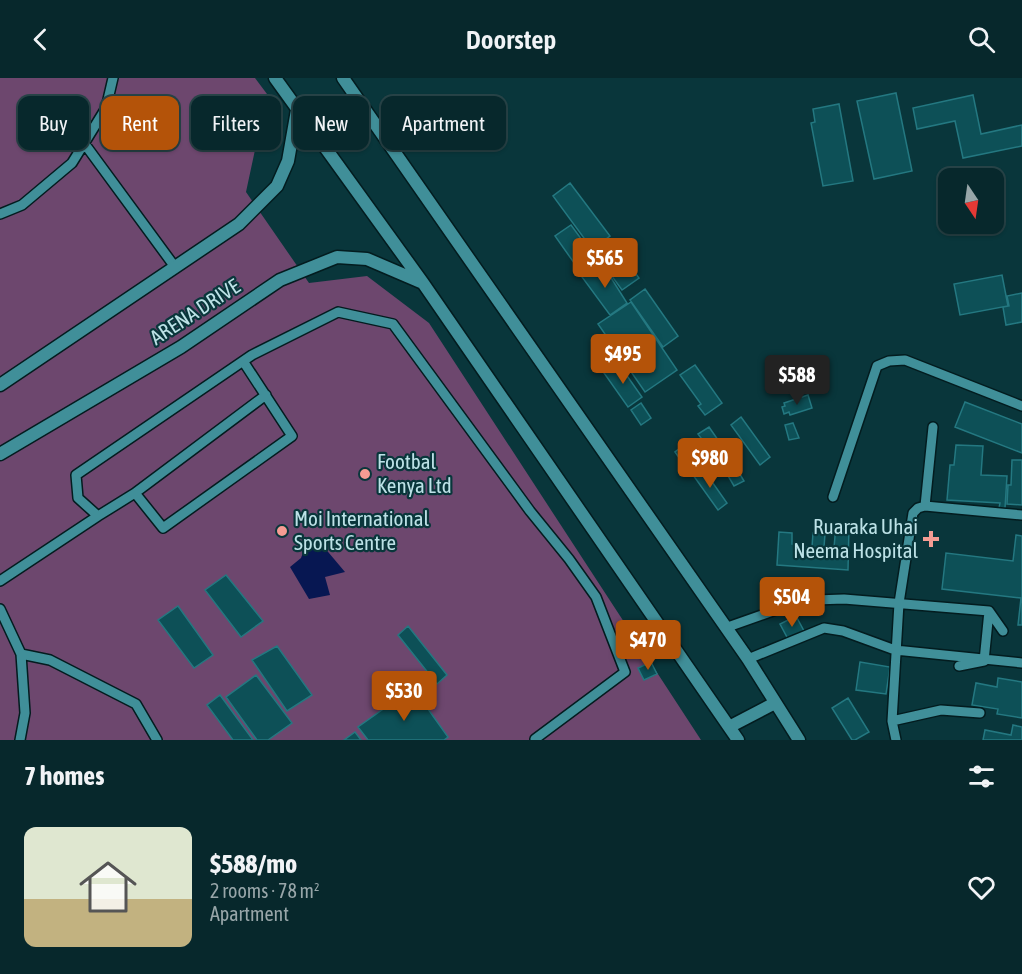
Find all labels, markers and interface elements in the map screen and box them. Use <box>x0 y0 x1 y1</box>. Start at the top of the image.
icon: back <box>24 23 57 56</box>
icon: search <box>965 23 998 56</box>
text: Doorstep <box>466 24 556 55</box>
chip: Buy <box>18 96 89 150</box>
chip: Rent <box>101 96 179 150</box>
chip: Filters <box>191 96 281 150</box>
chip: New <box>293 96 369 150</box>
chip: Apartment <box>381 96 506 150</box>
north arrow <box>938 168 1004 234</box>
map controls <box>938 168 1004 234</box>
pin: $565 <box>569 238 641 289</box>
text: $565 <box>587 246 623 269</box>
street label: ARENA DRIVE <box>145 273 244 349</box>
pin: $495 <box>587 334 659 385</box>
text: $495 <box>605 342 641 365</box>
pin: $588 <box>761 355 833 406</box>
text: $588 <box>779 363 815 386</box>
pin: $980 <box>674 438 746 489</box>
text: $980 <box>692 446 728 469</box>
place label: Footbal Kenya Ltd <box>377 449 452 497</box>
marker: Footbal Kenya Ltd <box>358 467 372 481</box>
place label: Moi International Sports Centre <box>294 506 429 554</box>
place label: Ruaraka Uhai Neema Hospital <box>793 514 918 562</box>
marker: Moi International Sports Centre <box>275 524 289 538</box>
marker: Ruaraka Uhai Neema Hospital <box>922 530 940 548</box>
pin: $504 <box>756 577 828 628</box>
text: $504 <box>774 585 810 608</box>
pin: $470 <box>612 620 684 671</box>
text: $470 <box>630 628 666 651</box>
pin: $530 <box>368 671 440 722</box>
text: $530 <box>386 679 422 702</box>
icon: filters <box>965 760 998 793</box>
text: 7 homes <box>24 761 104 791</box>
text: $588/mo <box>210 849 297 879</box>
icon: home <box>72 851 144 923</box>
icon: heart <box>965 871 998 904</box>
text: 2 rooms · 78 m² <box>210 879 320 902</box>
text: Apartment <box>210 902 289 925</box>

